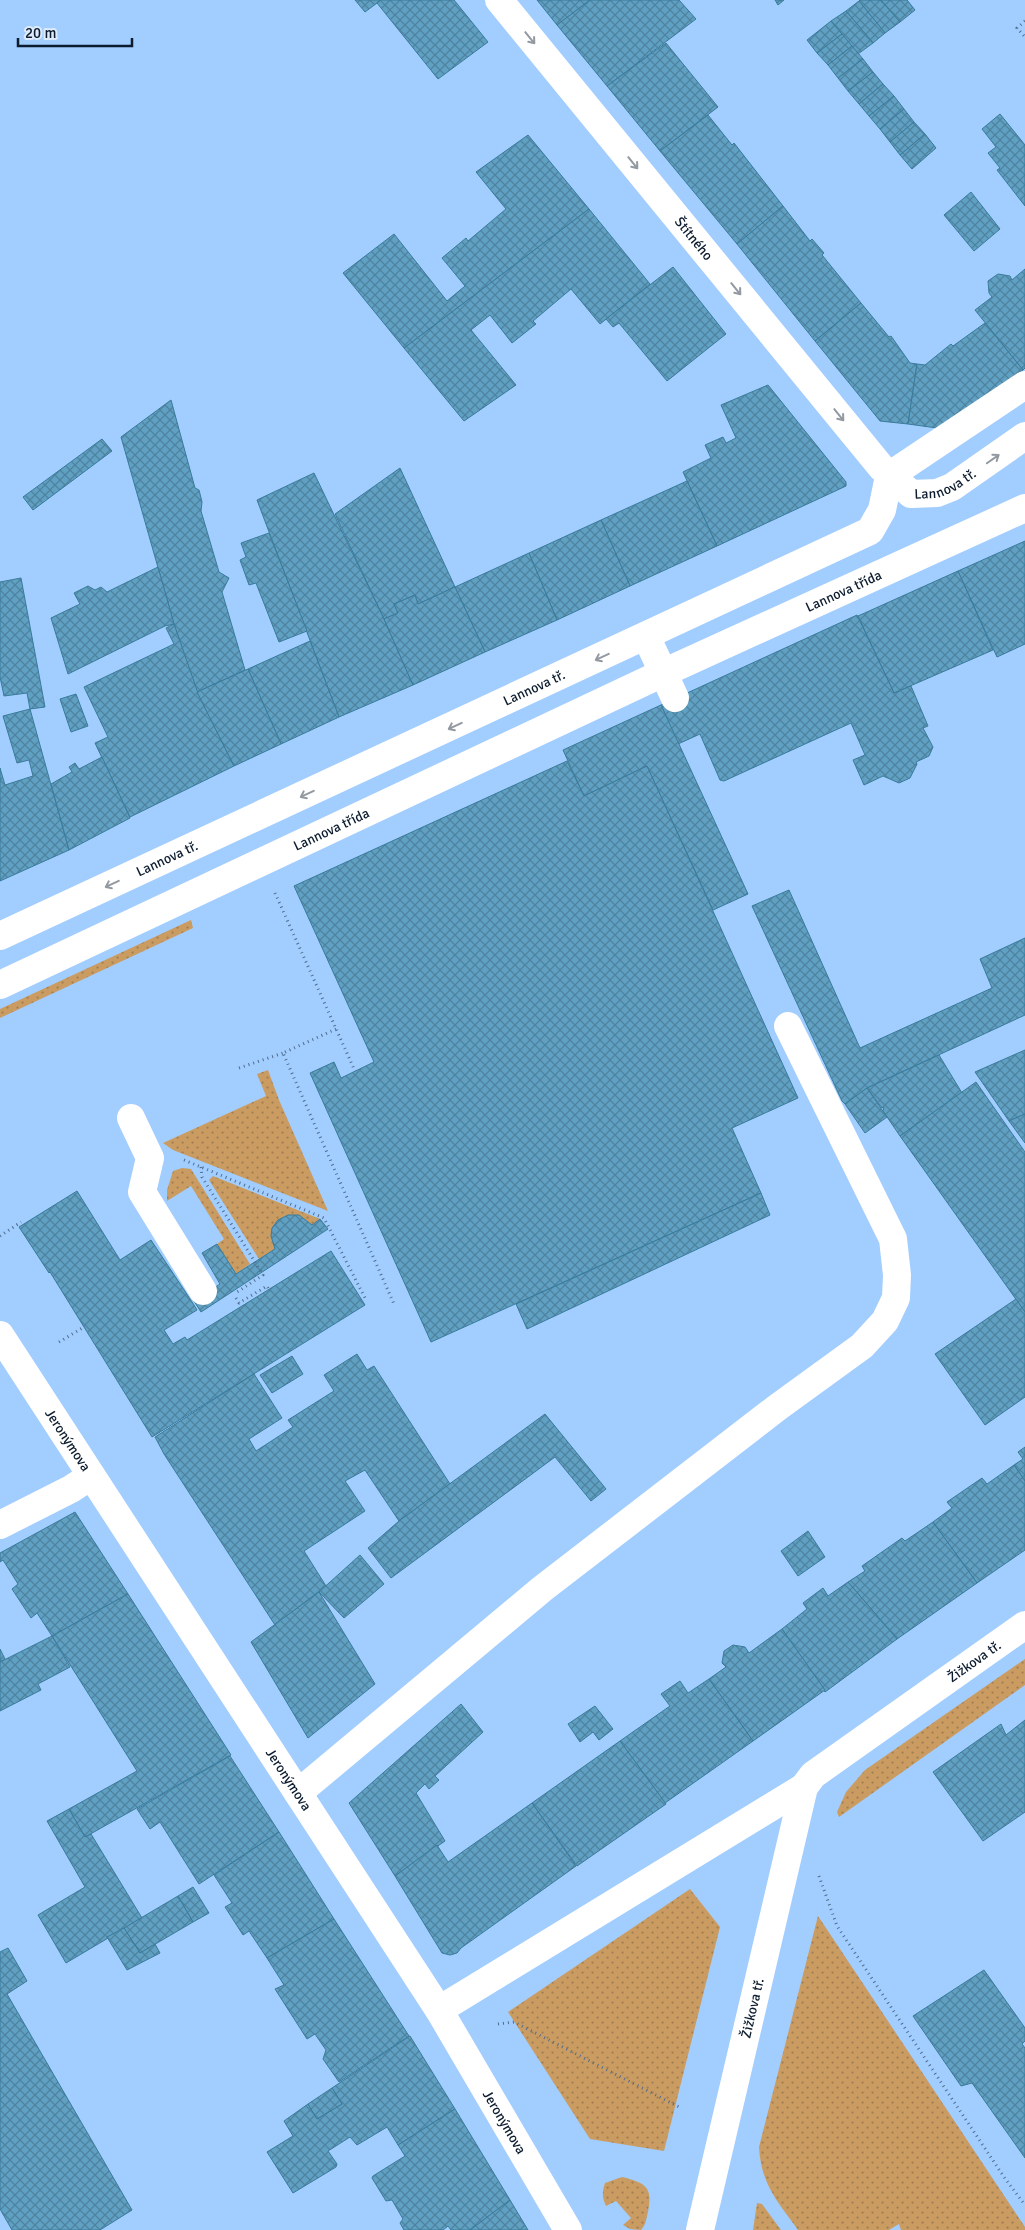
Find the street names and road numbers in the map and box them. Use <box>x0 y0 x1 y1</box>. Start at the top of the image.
street label: Štítného <box>671 213 717 264</box>
street label: Lannova tř. <box>914 464 979 502</box>
street label: Lannova třída <box>803 566 884 615</box>
street label: Lannova tř. <box>500 666 568 709</box>
street label: Lannova třída <box>290 804 372 854</box>
street label: Lannova tř. <box>133 837 200 880</box>
street label: Jeronýmova <box>42 1405 95 1474</box>
street label: Žižkova tř. <box>944 1636 1004 1686</box>
street label: Jeronýmova <box>262 1745 315 1814</box>
street label: Žižkova tř. <box>737 1976 767 2040</box>
street label: Jeronýmova <box>479 2087 530 2157</box>

